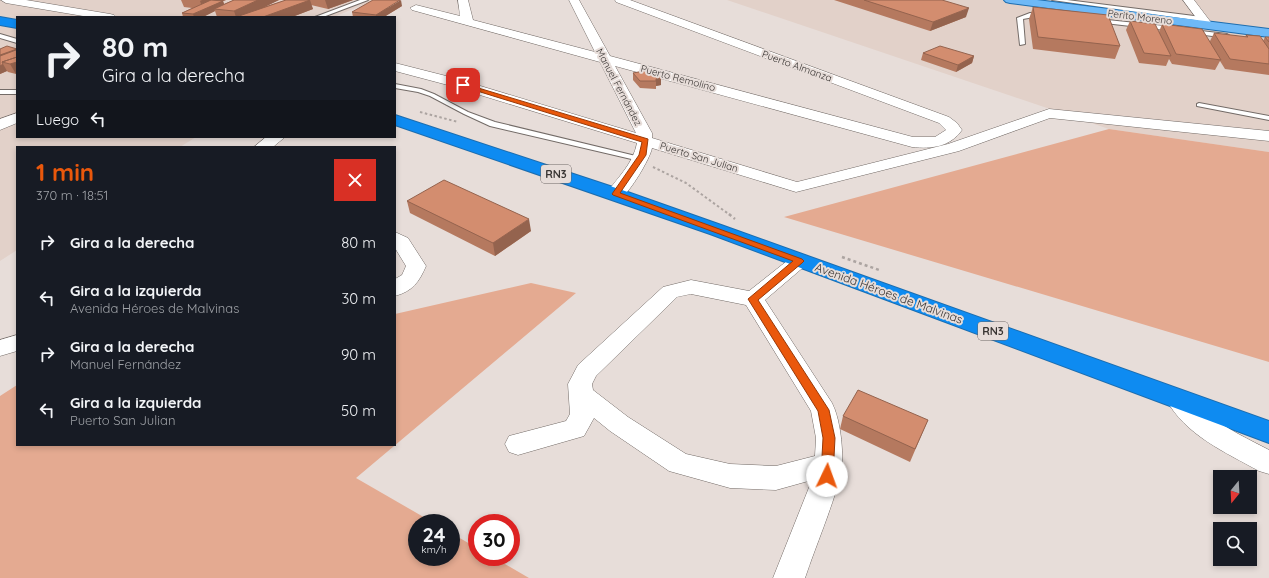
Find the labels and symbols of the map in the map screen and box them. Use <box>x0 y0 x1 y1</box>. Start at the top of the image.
street label: Perito Moreno <box>1107 7 1173 27</box>
street label: Manuel Fernández <box>593 46 645 128</box>
street label: Puerto Almanza <box>760 47 834 85</box>
street label: Puerto Remolino <box>639 62 717 94</box>
pin <box>446 68 480 102</box>
street label: Puerto San Julian <box>658 139 740 175</box>
road number: RN3 <box>541 165 571 183</box>
street label: Avenida Héroes de Malvinas <box>813 259 965 327</box>
road number: RN3 <box>978 322 1008 340</box>
position arrow <box>806 455 848 497</box>
north arrow <box>1213 470 1257 514</box>
speed limit sign: 30 <box>468 514 520 566</box>

